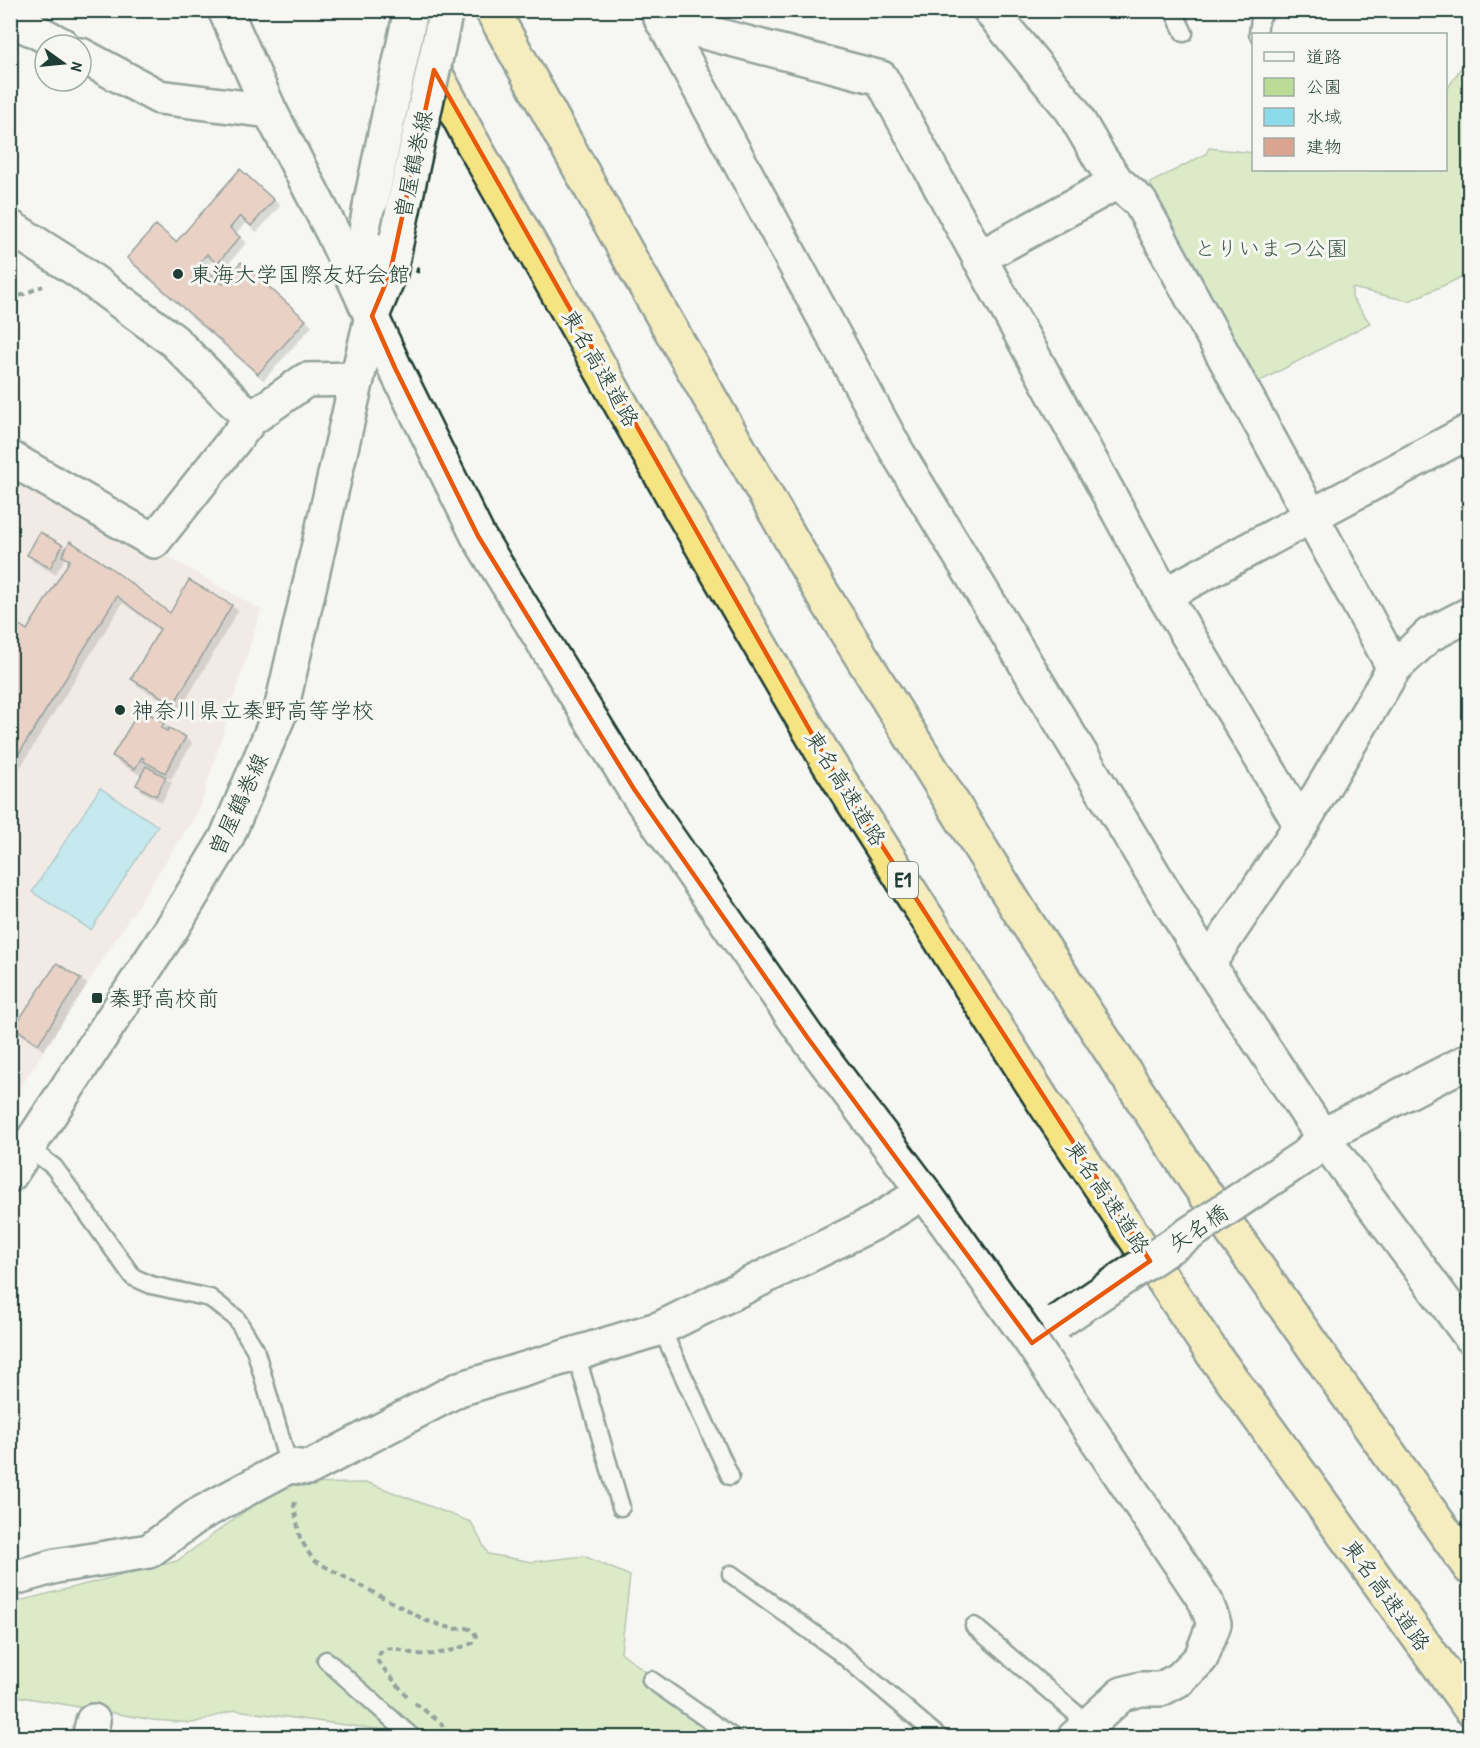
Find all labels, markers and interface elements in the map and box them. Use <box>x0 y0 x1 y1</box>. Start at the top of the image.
north arrow <box>33 33 93 93</box>
legend <box>1252 33 1447 171</box>
text: 道路 <box>1306 44 1342 69</box>
text: N <box>66 60 89 74</box>
text: 公園 <box>1306 74 1342 99</box>
text: 水域 <box>1306 104 1342 129</box>
street label: 曽屋鶴巻線 <box>387 107 439 221</box>
text: 建物 <box>1306 134 1342 159</box>
park label: とりいまつ公園 <box>1194 233 1348 263</box>
place label: 東海大学国際友好会館 <box>190 259 410 289</box>
marker: 東海大学国際友好会館 <box>171 267 185 281</box>
street label: 東名高速道路 <box>555 303 647 433</box>
place label: 神奈川県立秦野高等学校 <box>132 695 374 725</box>
marker: 神奈川県立秦野高等学校 <box>113 703 127 717</box>
street label: 東名高速道路 <box>798 724 894 852</box>
street label: 曽屋鶴巻線 <box>201 748 275 860</box>
road number: E1 <box>888 862 918 898</box>
place label: 秦野高校前 <box>109 983 219 1013</box>
marker: 秦野高校前 <box>90 991 104 1005</box>
street label: 東名高速道路 <box>1059 1134 1157 1260</box>
street label: 矢名橋 <box>1162 1197 1234 1259</box>
street label: 東名高速道路 <box>1336 1533 1438 1657</box>

